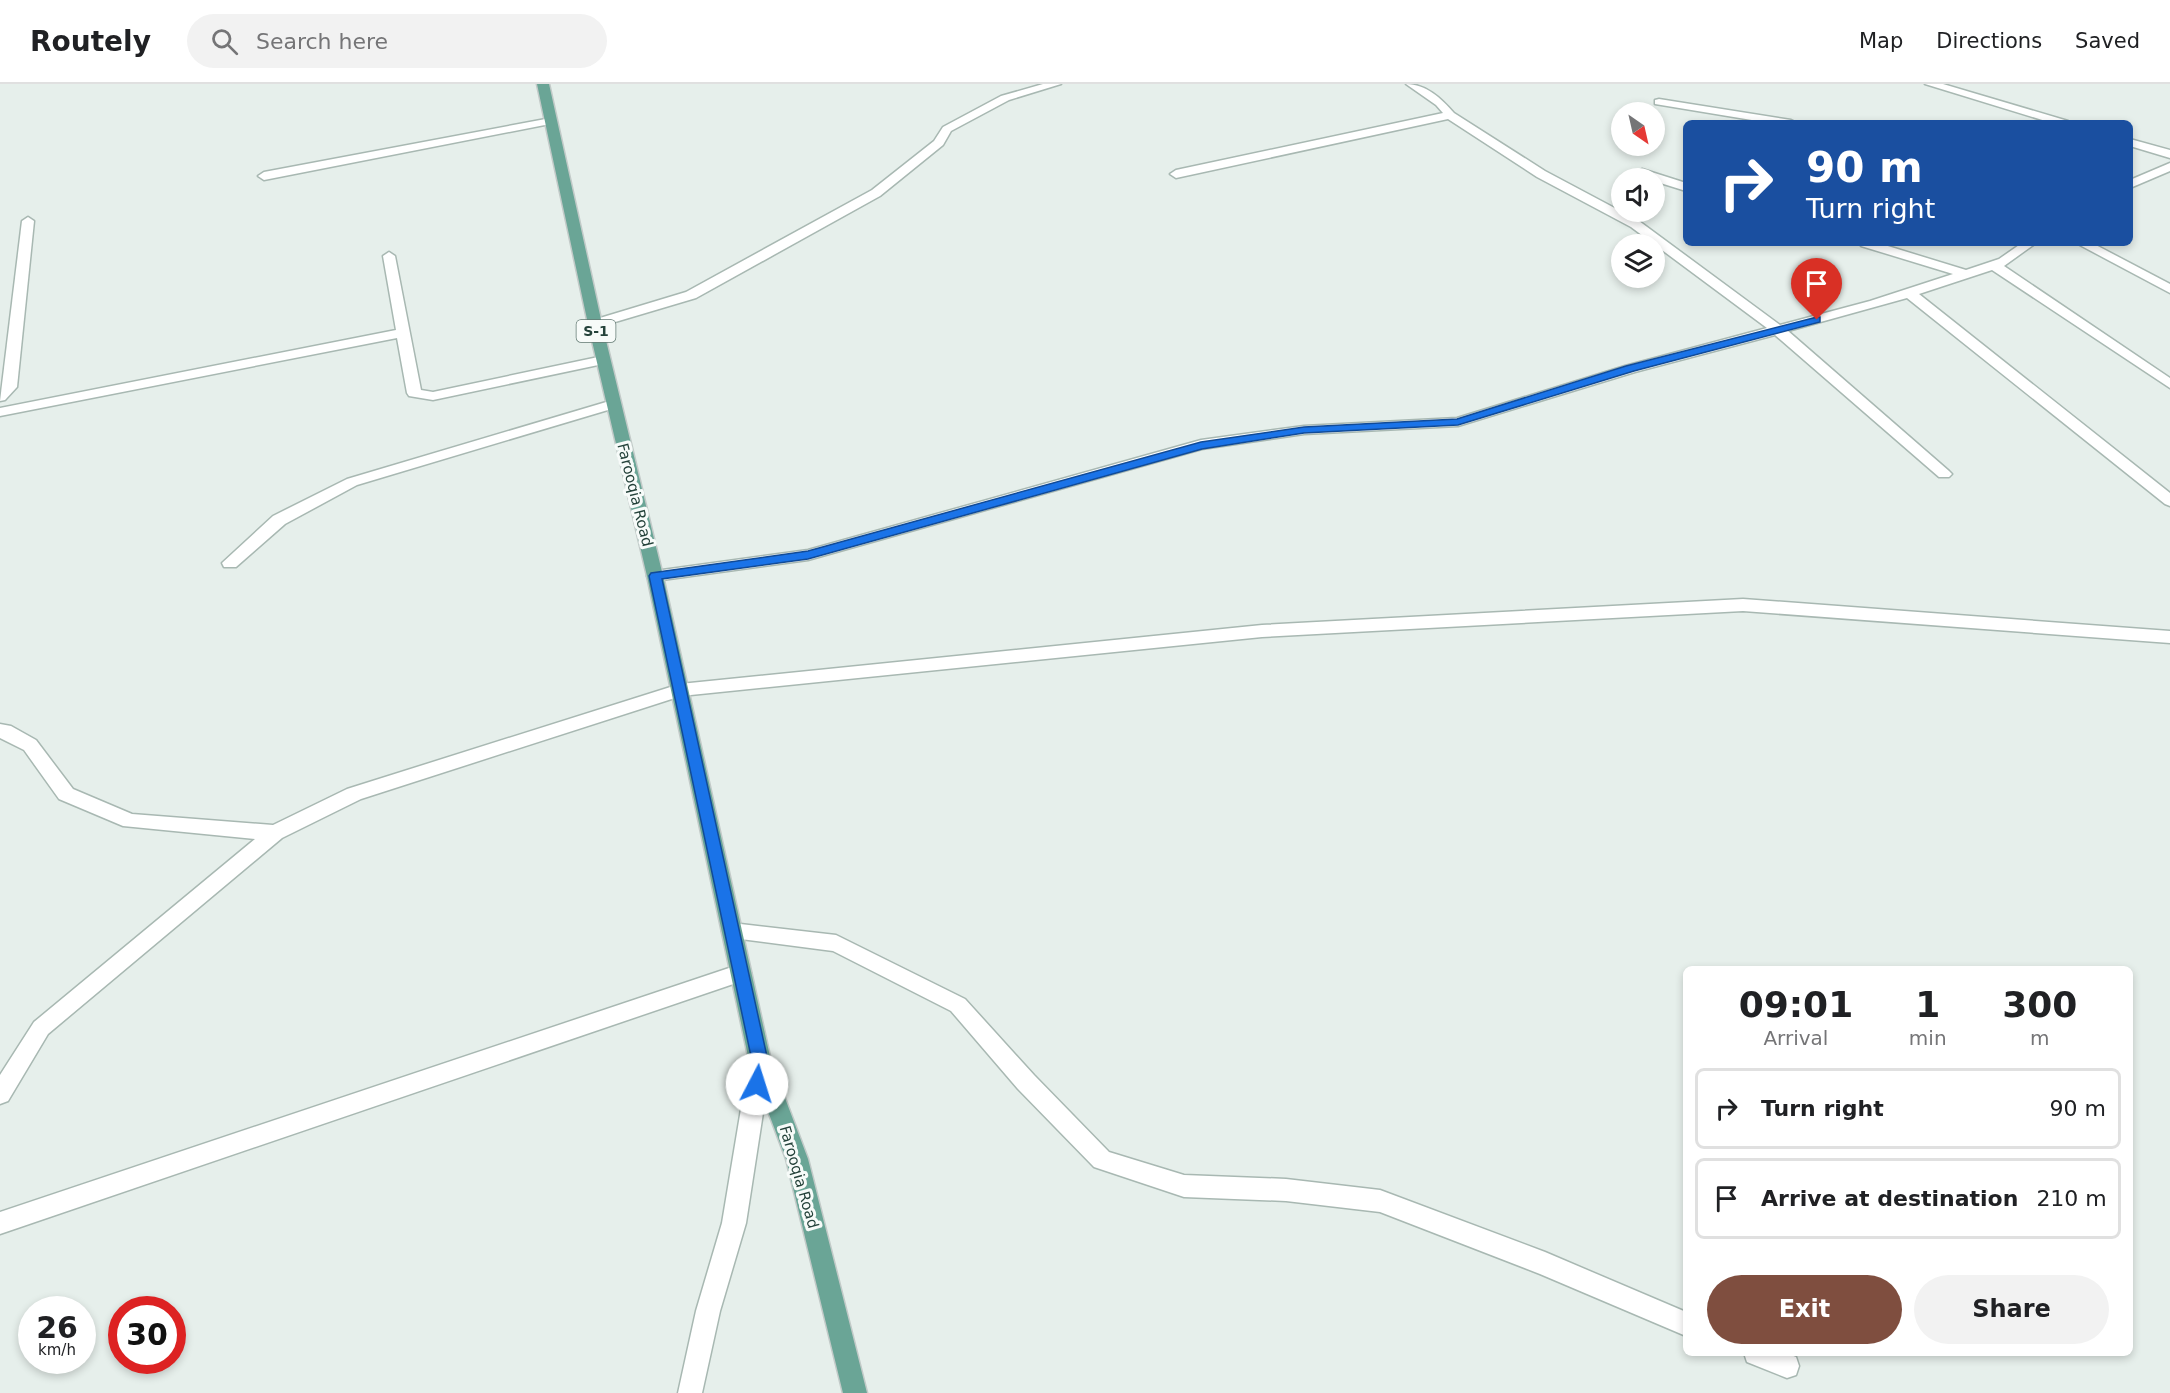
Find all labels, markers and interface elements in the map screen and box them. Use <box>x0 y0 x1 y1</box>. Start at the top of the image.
search box <box>187 14 607 68</box>
text: Routely <box>30 25 151 58</box>
icon: search <box>208 25 241 58</box>
text: Search here <box>256 29 388 54</box>
text: Map <box>1859 29 1903 53</box>
text: Directions <box>1936 29 2042 53</box>
text: Saved <box>2075 29 2140 53</box>
north arrow <box>1611 102 1665 156</box>
map controls <box>1611 102 1665 288</box>
text: 90 m <box>1806 143 1923 192</box>
icon: right <box>1707 144 1785 222</box>
button: sound <box>1611 168 1665 222</box>
text: Turn right <box>1806 193 1935 224</box>
button: layers <box>1611 234 1665 288</box>
pin <box>1791 258 1842 320</box>
icon: arrive <box>1800 267 1833 300</box>
road number: S-1 <box>576 320 616 342</box>
street label: Farooqia Road <box>613 441 657 549</box>
text: 09:01 <box>1739 984 1853 1025</box>
text: 1 <box>1915 984 1940 1025</box>
text: 300 <box>2002 984 2077 1025</box>
text: Arrival <box>1763 1026 1828 1050</box>
text: min <box>1909 1026 1947 1050</box>
text: m <box>2030 1026 2050 1050</box>
position arrow <box>725 1052 789 1116</box>
icon: right <box>1710 1092 1743 1125</box>
text: Turn right <box>1761 1096 1884 1121</box>
text: 90 m <box>2050 1096 2106 1121</box>
street label: Farooqia Road <box>776 1124 822 1230</box>
icon: arrive <box>1710 1182 1743 1215</box>
text: Arrive at destination <box>1761 1186 2018 1211</box>
text: 210 m <box>2036 1186 2107 1211</box>
button: Exit <box>1707 1275 1902 1344</box>
button: Share <box>1914 1275 2109 1344</box>
speed limit sign: 30 <box>108 1296 186 1374</box>
text: 26 <box>36 1310 78 1345</box>
text: km/h <box>38 1341 76 1359</box>

